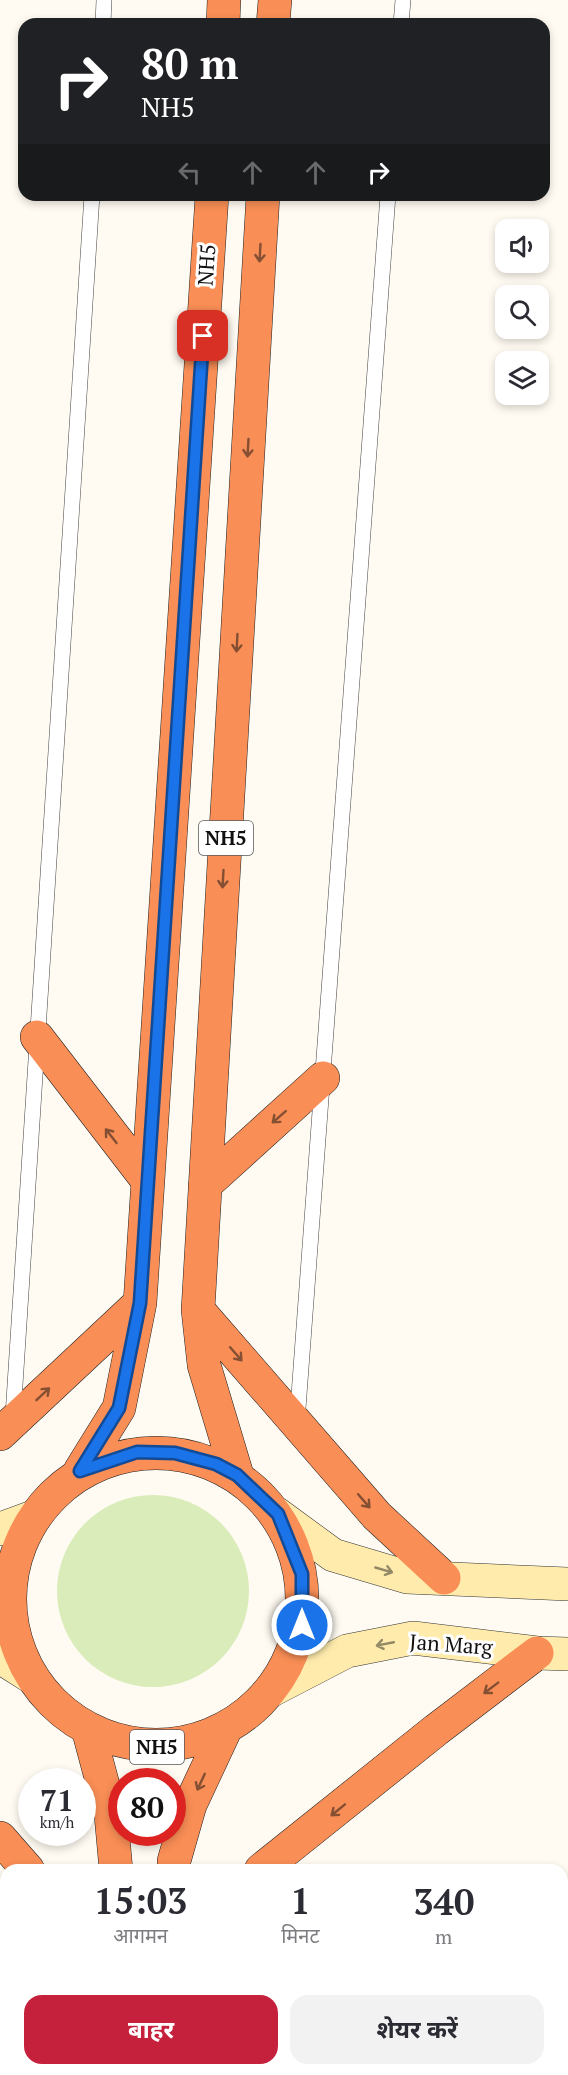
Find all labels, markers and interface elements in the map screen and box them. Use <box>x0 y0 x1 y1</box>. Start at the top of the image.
text: 80 m <box>141 35 239 91</box>
icon: right <box>42 42 120 120</box>
text: NH5 <box>141 89 195 125</box>
icon: left <box>173 156 206 189</box>
icon: ahead <box>236 156 269 189</box>
icon: ahead <box>299 156 332 189</box>
icon: right <box>362 156 395 189</box>
map controls <box>495 219 549 405</box>
button: sound <box>495 219 549 273</box>
street label: NH5 <box>191 243 221 287</box>
one-way arrow <box>254 243 265 263</box>
button: search <box>495 285 549 339</box>
pin <box>177 310 228 361</box>
icon: arrive <box>186 319 219 352</box>
button: layers <box>495 351 549 405</box>
one-way arrow <box>243 438 254 458</box>
one-way arrow <box>231 632 242 652</box>
road number: NH5 <box>199 821 253 855</box>
one-way arrow <box>217 869 228 889</box>
one-way arrow <box>271 1110 287 1123</box>
one-way arrow <box>105 1128 118 1144</box>
one-way arrow <box>229 1346 243 1361</box>
one-way arrow <box>35 1387 50 1401</box>
one-way arrow <box>357 1493 371 1508</box>
one-way arrow <box>374 1565 393 1576</box>
position arrow <box>270 1593 334 1657</box>
street label: Jan Marg <box>409 1627 495 1661</box>
one-way arrow <box>376 1638 395 1650</box>
one-way arrow <box>483 1682 499 1695</box>
road number: NH5 <box>130 1730 184 1764</box>
speed limit sign: 80 <box>108 1768 186 1846</box>
one-way arrow <box>195 1772 206 1790</box>
text: 71 <box>40 1780 74 1820</box>
one-way arrow <box>330 1803 346 1816</box>
text: km/h <box>40 1812 74 1832</box>
text: 15:03 <box>94 1877 187 1924</box>
text: 1 <box>290 1877 310 1924</box>
text: 340 <box>413 1878 474 1925</box>
text: आगमन <box>113 1922 168 1949</box>
text: मिनट <box>281 1922 319 1949</box>
text: m <box>435 1923 452 1950</box>
button: बाहर <box>24 1995 278 2064</box>
button: शेयर करें <box>290 1995 544 2064</box>

